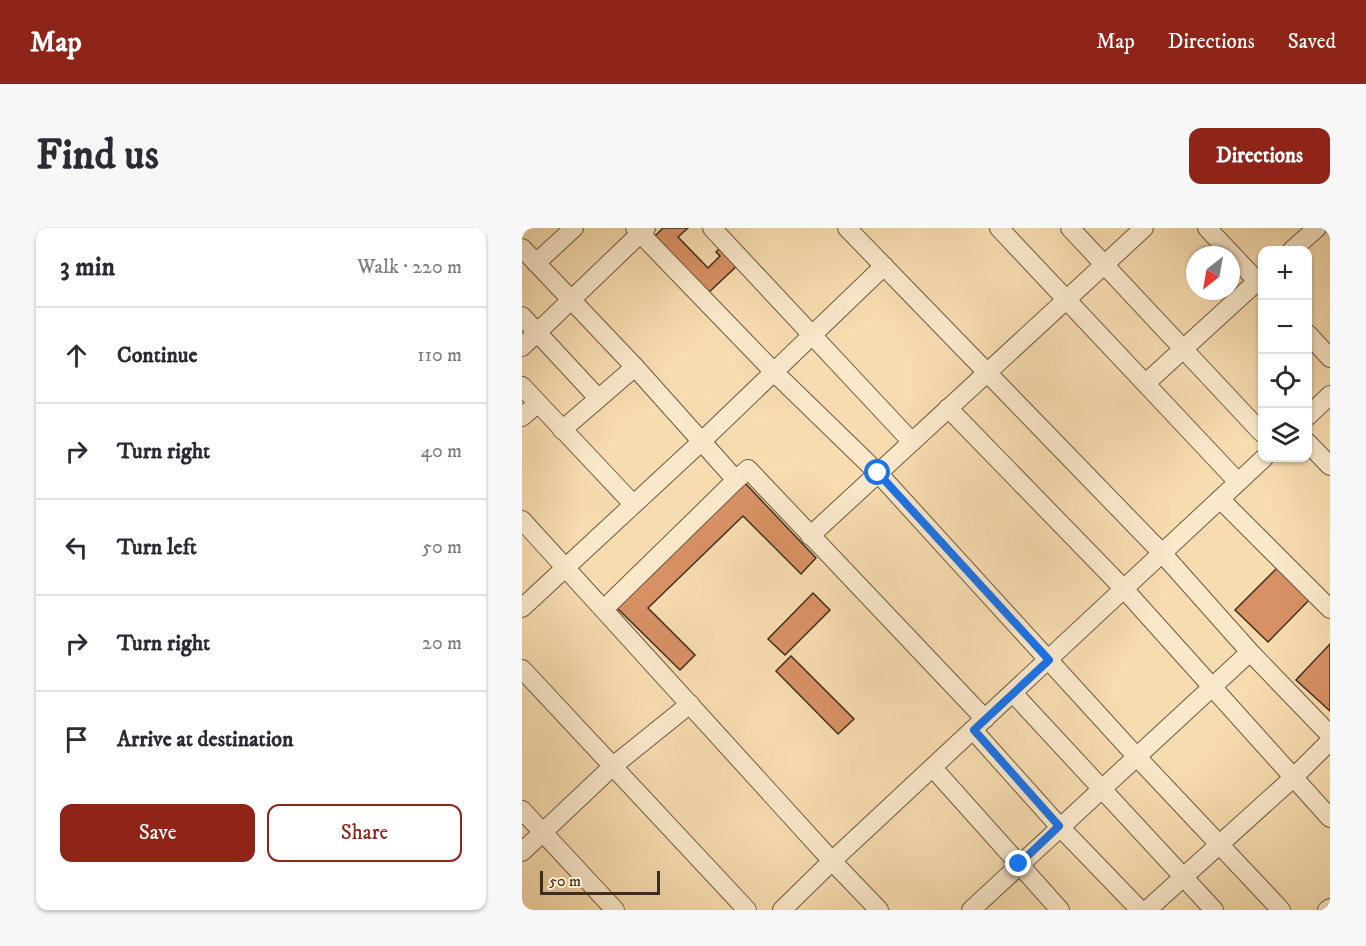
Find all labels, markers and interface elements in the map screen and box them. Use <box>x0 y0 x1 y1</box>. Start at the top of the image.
text: Map <box>30 25 82 60</box>
text: Map <box>1096 29 1135 55</box>
text: Directions <box>1168 29 1255 55</box>
text: Saved <box>1288 29 1336 55</box>
button: Directions <box>1189 128 1330 184</box>
text: Find us <box>36 130 159 182</box>
north arrow <box>1186 246 1240 300</box>
map controls <box>1258 246 1312 462</box>
button: + <box>1258 246 1312 300</box>
text: 3 min <box>60 251 115 284</box>
text: Walk · 220 m <box>357 255 462 280</box>
button: − <box>1258 300 1312 354</box>
icon: ahead <box>60 339 93 372</box>
text: Continue <box>117 342 198 369</box>
text: 110 m <box>417 343 462 368</box>
button: locate <box>1258 354 1312 408</box>
button: layers <box>1258 408 1312 462</box>
icon: right <box>60 435 93 468</box>
text: Turn right <box>117 438 210 465</box>
text: 40 m <box>420 439 462 464</box>
route start <box>864 459 890 485</box>
icon: left <box>60 531 93 564</box>
text: Turn left <box>117 534 197 561</box>
text: 50 m <box>422 535 462 560</box>
icon: right <box>60 627 93 660</box>
text: Turn right <box>117 630 210 657</box>
text: 20 m <box>422 631 462 656</box>
icon: arrive <box>60 723 93 756</box>
text: Arrive at destination <box>117 726 294 753</box>
button: Save <box>60 804 255 862</box>
button: Share <box>267 804 462 862</box>
route end <box>1005 850 1031 876</box>
scale bar <box>540 868 660 896</box>
text: 50 m <box>549 871 581 891</box>

